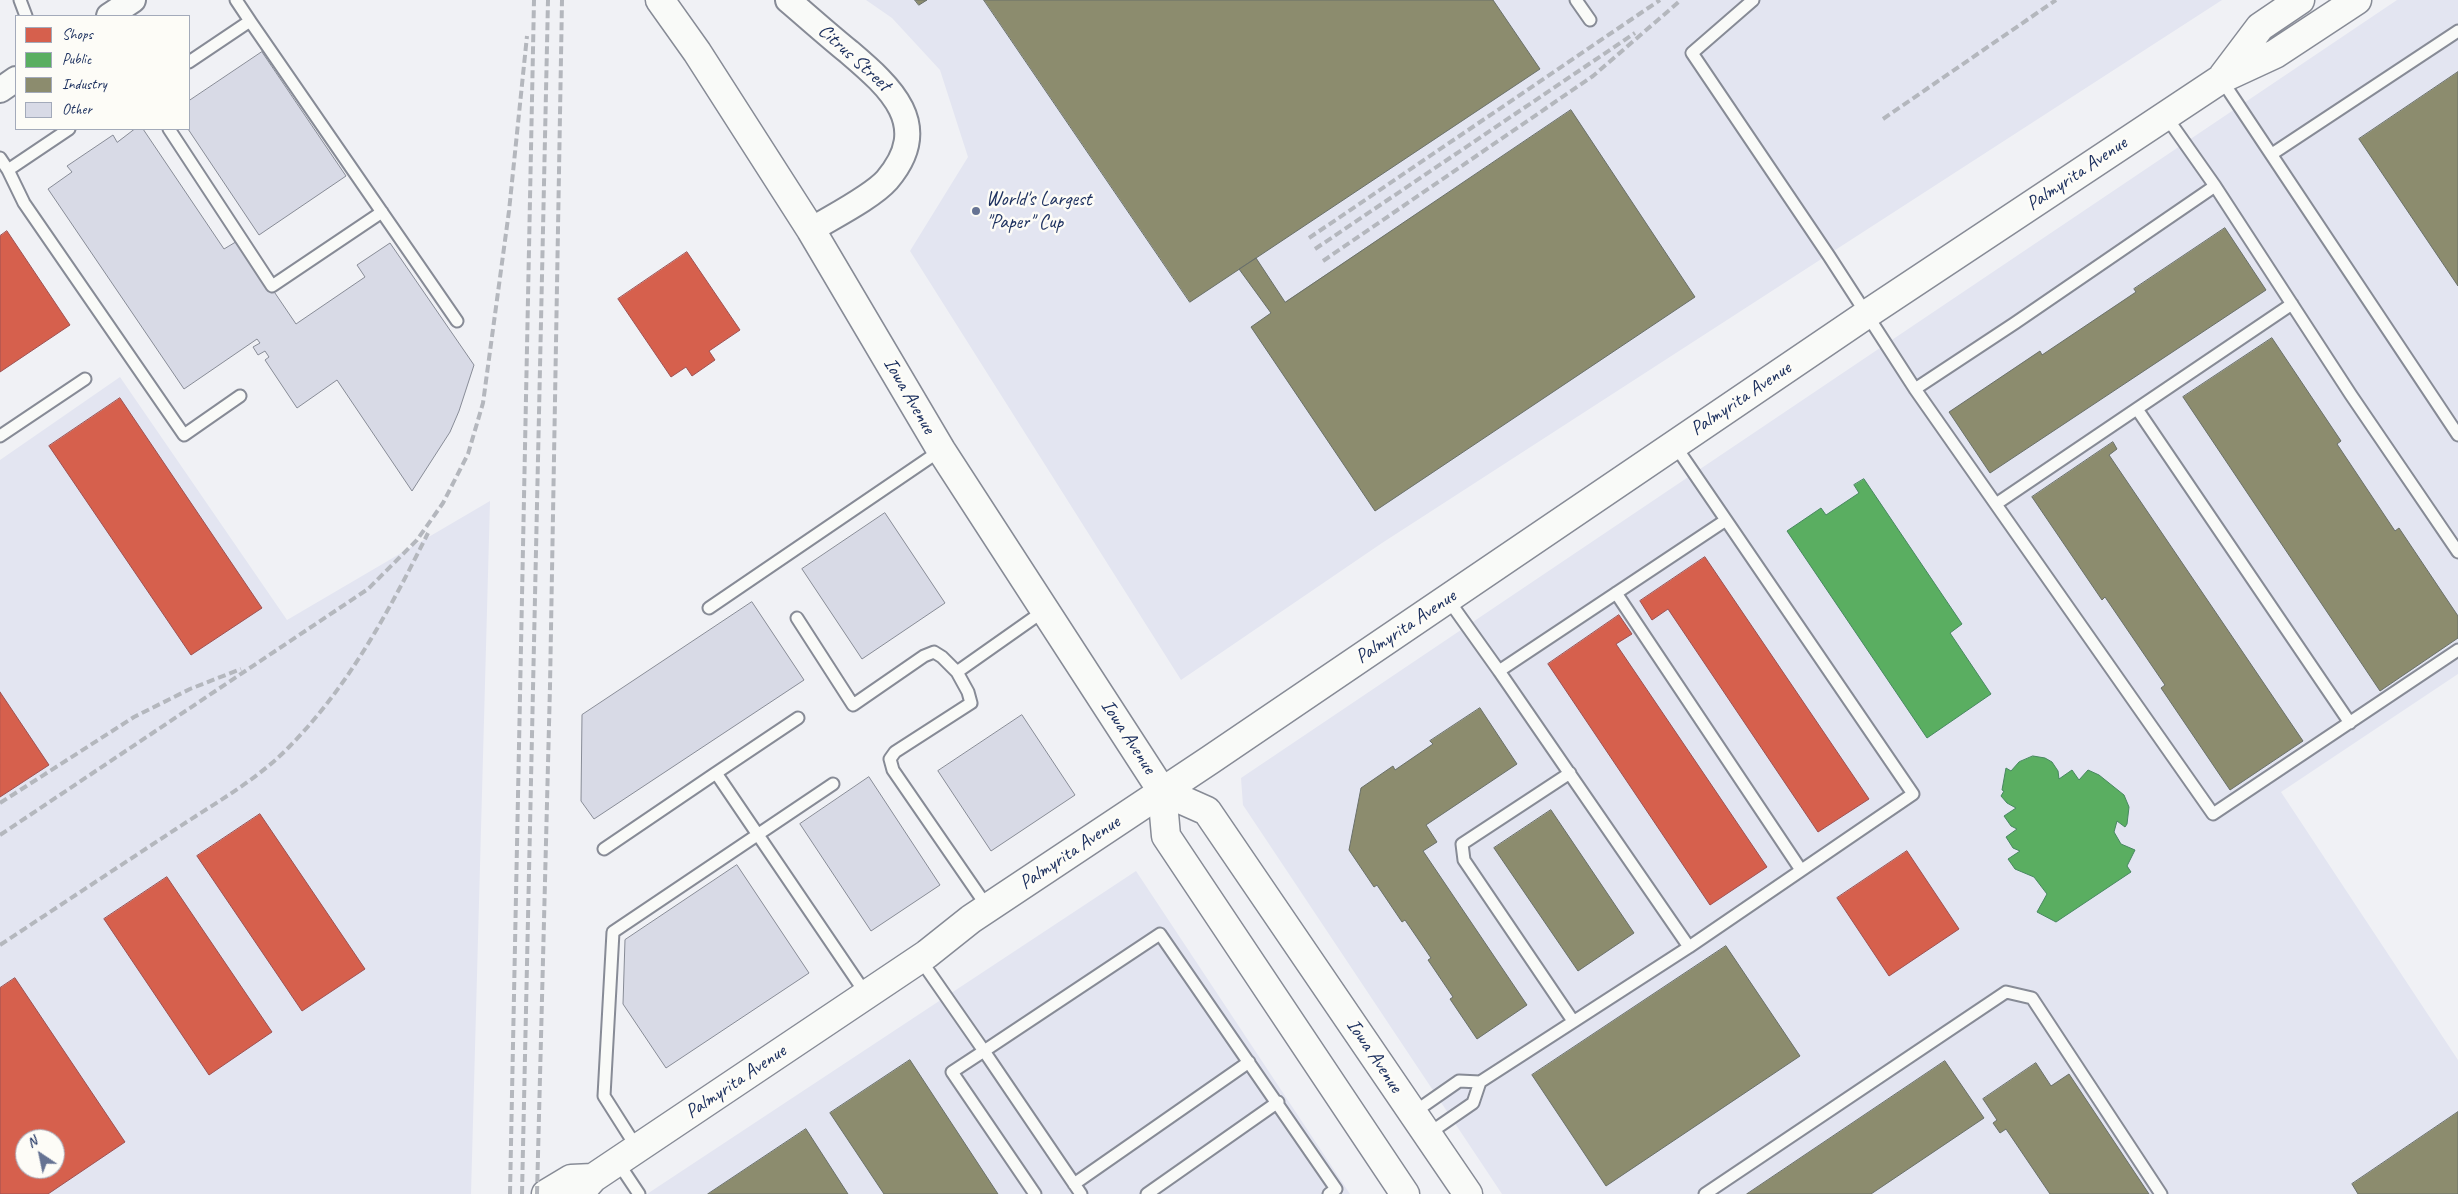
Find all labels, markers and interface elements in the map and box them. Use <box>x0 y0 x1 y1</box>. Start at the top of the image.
legend <box>15 15 190 130</box>
street label: Citrus Street <box>813 19 895 97</box>
text: Shops <box>62 25 93 44</box>
text: Public <box>62 50 91 69</box>
text: Industry <box>62 75 107 94</box>
text: Other <box>62 100 92 119</box>
street label: Palmyrita Avenue <box>2022 132 2132 216</box>
place label: World's Largest "Paper" Cup <box>986 188 1091 235</box>
marker: World's Largest "Paper" Cup <box>970 205 982 217</box>
street label: Iowa Avenue <box>878 354 940 438</box>
street label: Palmyrita Avenue <box>1686 357 1796 441</box>
street label: Palmyrita Avenue <box>1351 585 1461 669</box>
street label: Iowa Avenue <box>1095 695 1161 779</box>
street label: Palmyrita Avenue <box>1015 811 1125 895</box>
street label: Iowa Avenue <box>1341 1015 1407 1097</box>
street label: Palmyrita Avenue <box>681 1040 791 1124</box>
north arrow <box>15 1129 65 1179</box>
text: N <box>24 1133 40 1151</box>

